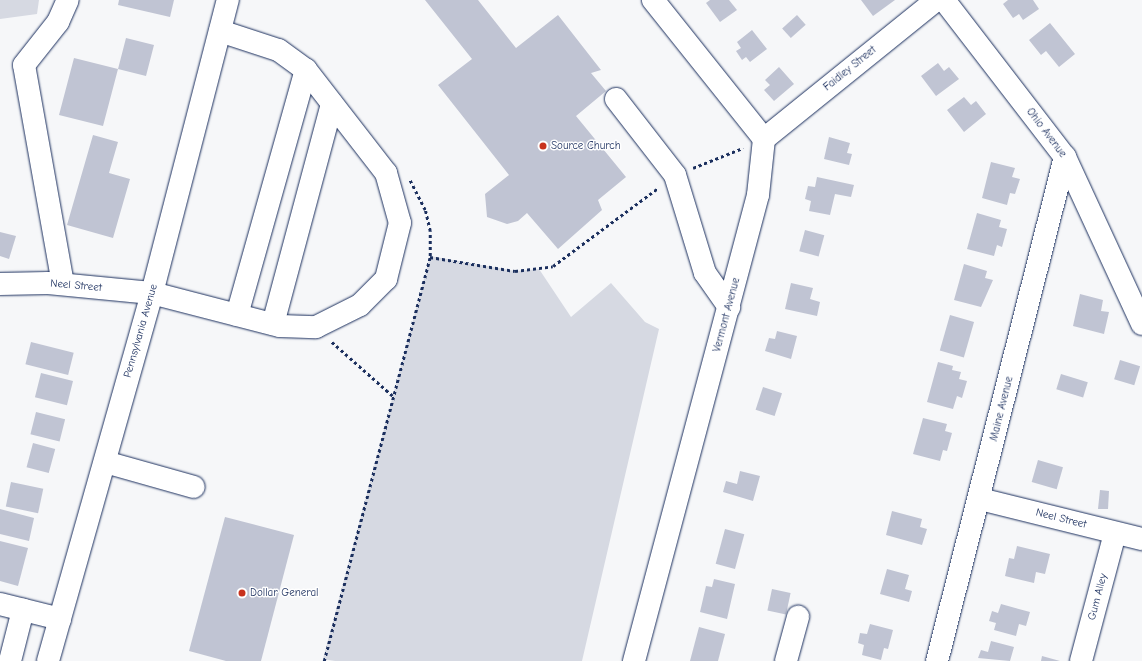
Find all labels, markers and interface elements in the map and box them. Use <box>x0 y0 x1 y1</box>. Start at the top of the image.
street label: Faidley Street <box>821 44 879 94</box>
street label: Ohio Avenue <box>1023 106 1069 160</box>
place label: Source Church <box>551 139 621 153</box>
marker: Source Church <box>538 141 548 151</box>
street label: Vermont Avenue <box>711 276 743 354</box>
street label: Neel Street <box>50 277 102 295</box>
street label: Pennsylvania Avenue <box>121 283 161 379</box>
street label: Maine Avenue <box>988 375 1016 443</box>
street label: Neel Street <box>1034 506 1088 532</box>
street label: Gum Alley <box>1085 572 1111 622</box>
place label: Dollar General <box>250 586 318 600</box>
marker: Dollar General <box>237 588 247 598</box>

